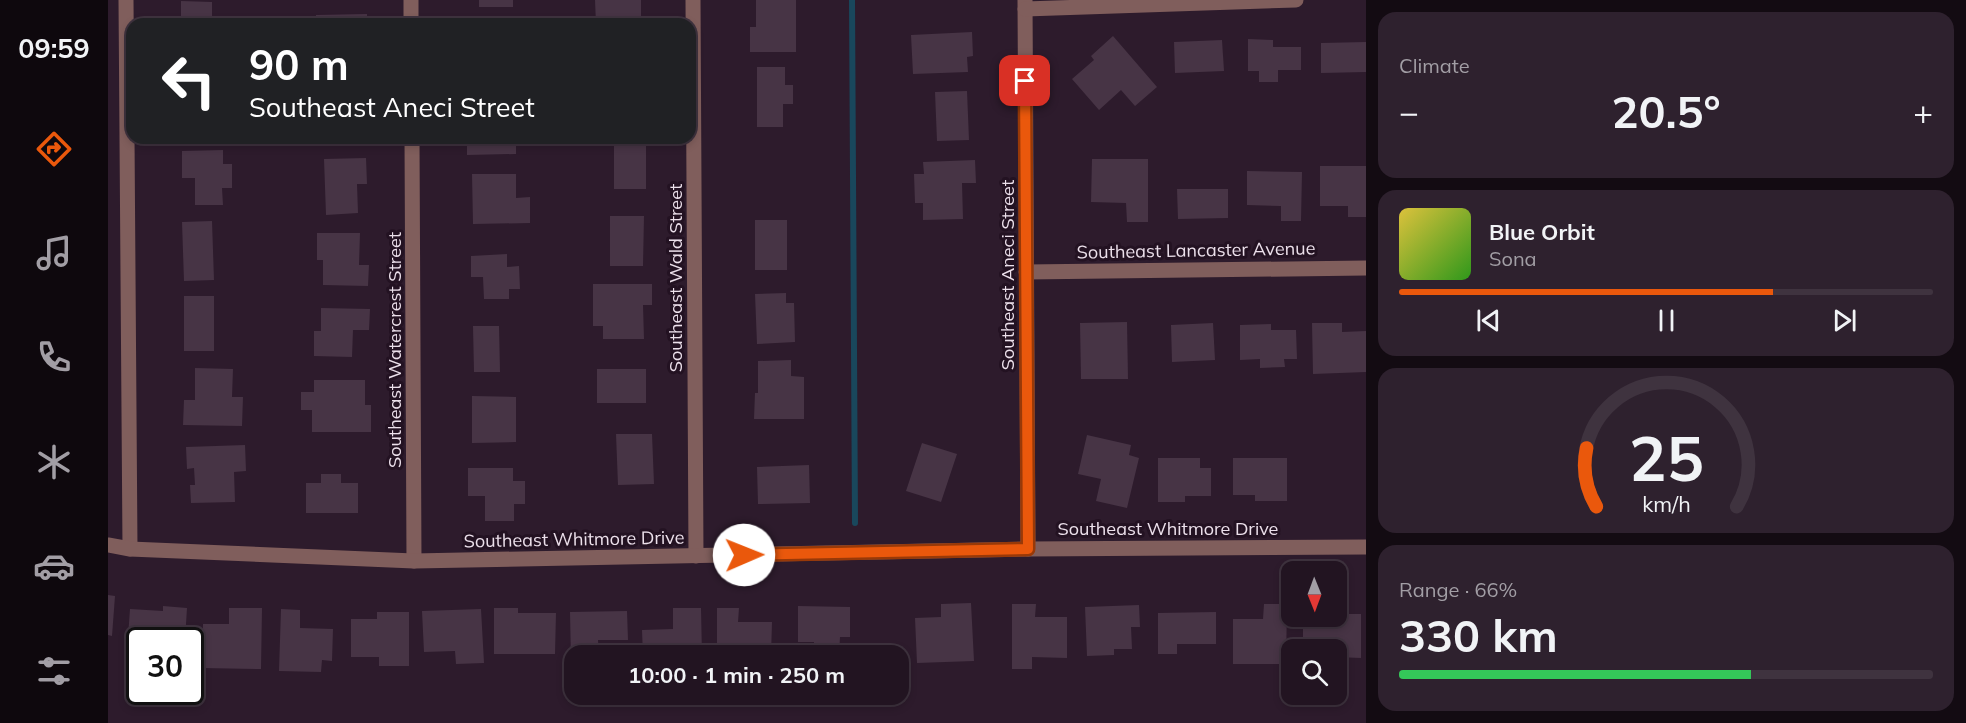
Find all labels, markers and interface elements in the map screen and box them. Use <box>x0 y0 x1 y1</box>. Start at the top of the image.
text: 09:59 <box>18 31 90 65</box>
text: 90 m <box>249 38 349 91</box>
icon: left <box>150 42 228 120</box>
text: Climate <box>1399 53 1470 78</box>
pin <box>999 55 1050 106</box>
icon: arrive <box>1008 64 1041 97</box>
text: 20.5° <box>1611 83 1721 139</box>
text: Southeast Aneci Street <box>249 90 535 124</box>
text: − <box>1399 91 1419 132</box>
text: + <box>1913 91 1933 132</box>
icon: directions <box>33 128 75 170</box>
street label: Southeast Aneci Street <box>996 180 1019 370</box>
street label: Southeast Wald Street <box>664 184 687 372</box>
text: Blue Orbit <box>1489 218 1595 246</box>
icon: music <box>33 232 75 274</box>
street label: Southeast Watercrest Street <box>383 232 406 468</box>
street label: Southeast Lancaster Avenue <box>1076 236 1316 264</box>
text: Sona <box>1489 246 1537 271</box>
icon: previous <box>1472 304 1505 337</box>
icon: pause <box>1650 304 1683 337</box>
icon: next <box>1828 304 1861 337</box>
icon: phone <box>33 336 75 378</box>
text: 25 <box>1629 419 1703 498</box>
icon: climate <box>33 441 75 483</box>
text: km/h <box>1642 491 1690 518</box>
street label: Southeast Whitmore Drive <box>1058 517 1278 540</box>
position arrow <box>712 523 776 587</box>
street label: Southeast Whitmore Drive <box>463 526 685 552</box>
icon: car <box>33 545 75 587</box>
north arrow <box>1281 561 1347 627</box>
map controls <box>1281 561 1347 705</box>
text: Range · 66% <box>1399 577 1517 602</box>
text: 330 km <box>1399 607 1558 663</box>
speed limit sign: 30 <box>126 627 204 705</box>
button: search <box>1281 639 1347 705</box>
icon: filters <box>33 650 75 692</box>
text: 10:00 · 1 min · 250 m <box>628 661 845 689</box>

